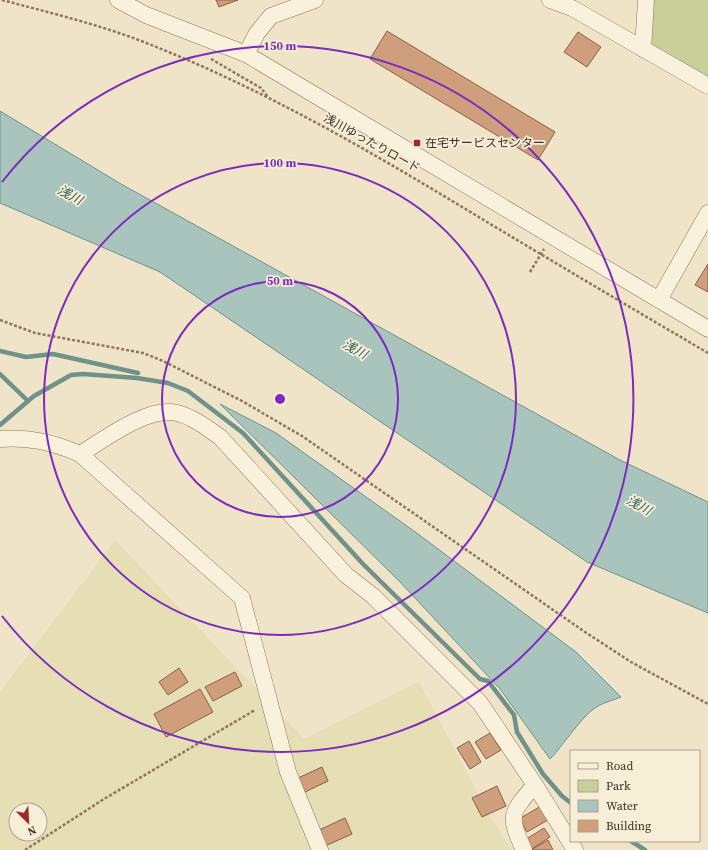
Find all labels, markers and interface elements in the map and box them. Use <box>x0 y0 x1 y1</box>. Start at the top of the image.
text: 150 m <box>264 38 297 54</box>
street label: 浅川ゆったりロード <box>321 110 423 176</box>
place label: 在宅サービスセンター <box>425 135 545 151</box>
marker: 在宅サービスセンター <box>412 138 422 148</box>
text: 100 m <box>264 155 297 171</box>
water label: 浅川 <box>55 181 87 210</box>
text: 50 m <box>267 273 293 289</box>
water label: 浅川 <box>340 335 372 364</box>
centre of rings <box>273 392 287 406</box>
water label: 浅川 <box>624 491 656 520</box>
legend <box>570 750 700 842</box>
text: Road <box>606 758 633 774</box>
text: Park <box>606 778 631 794</box>
text: Water <box>606 798 638 814</box>
north arrow <box>8 802 48 842</box>
text: Building <box>606 818 651 834</box>
text: N <box>25 822 39 839</box>

